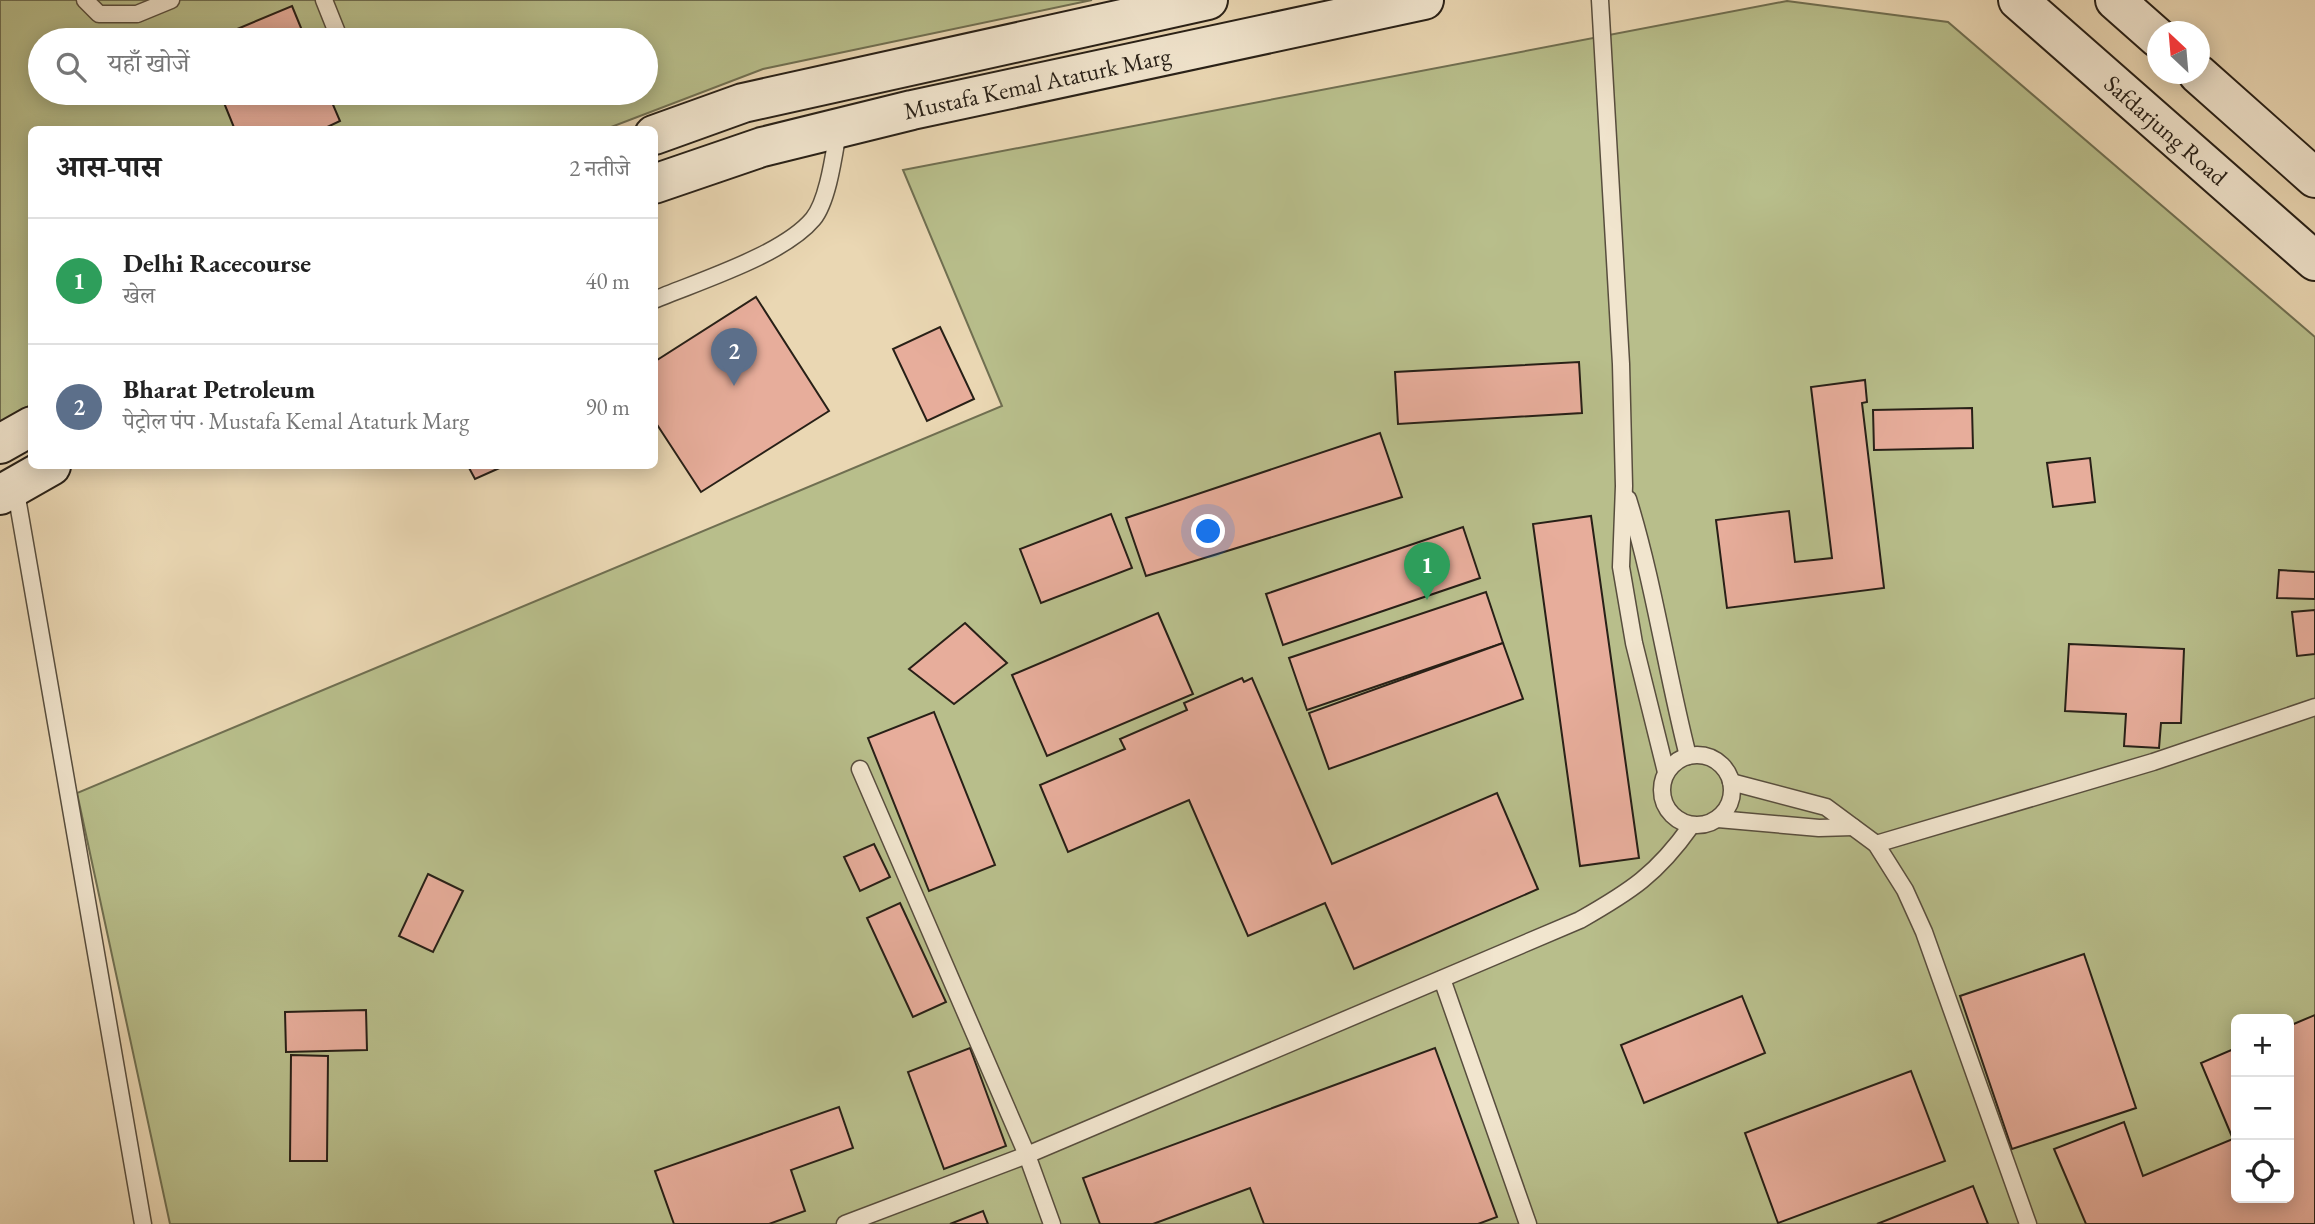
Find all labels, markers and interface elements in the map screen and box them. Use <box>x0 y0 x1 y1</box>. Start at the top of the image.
north arrow <box>2147 21 2210 84</box>
search box <box>28 28 658 105</box>
street label: Mustafa Kemal Ataturk Marg <box>901 39 1174 126</box>
text: यहाँ खोजें <box>108 46 189 80</box>
icon: search <box>52 48 90 86</box>
street label: Safdarjung Road <box>2098 68 2235 193</box>
text: आस-पास <box>56 147 161 186</box>
text: 2 नतीजे <box>569 153 630 183</box>
text: Delhi Racecourse <box>123 246 311 280</box>
text: 1 <box>73 266 85 296</box>
text: 40 m <box>585 266 630 296</box>
text: खेल <box>123 280 155 310</box>
pin: 2 <box>711 328 757 386</box>
text: Bharat Petroleum <box>123 372 315 406</box>
text: 2 <box>73 392 85 422</box>
text: 90 m <box>585 392 630 422</box>
text: पेट्रोल पंप · Mustafa Kemal Ataturk Marg <box>123 406 469 436</box>
your location <box>1191 514 1225 548</box>
pin: 1 <box>1404 542 1450 600</box>
map controls <box>2231 1014 2294 1203</box>
button: + <box>2231 1014 2294 1077</box>
button: − <box>2231 1077 2294 1140</box>
button: locate <box>2231 1140 2294 1203</box>

